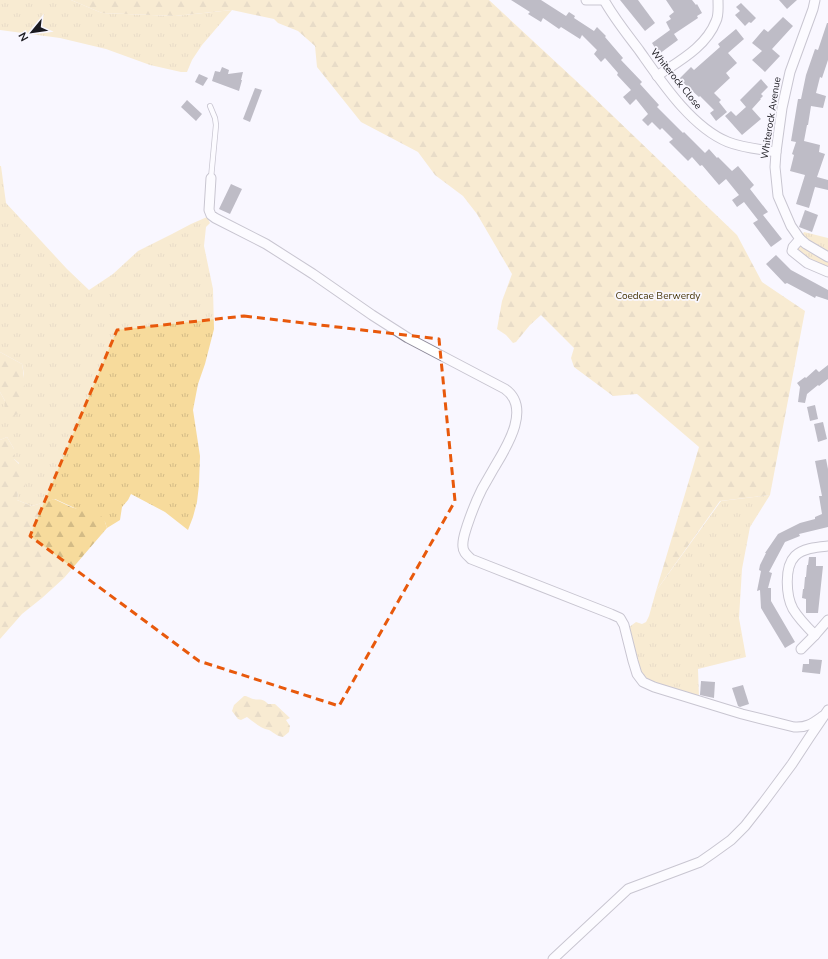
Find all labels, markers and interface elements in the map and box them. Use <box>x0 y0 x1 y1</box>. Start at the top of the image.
north arrow <box>12 12 52 52</box>
text: N <box>15 29 32 44</box>
street label: Whiterock Close <box>647 46 705 112</box>
street label: Whiterock Avenue <box>758 76 784 160</box>
park label: Coedcae Berwerdy <box>616 289 701 303</box>

